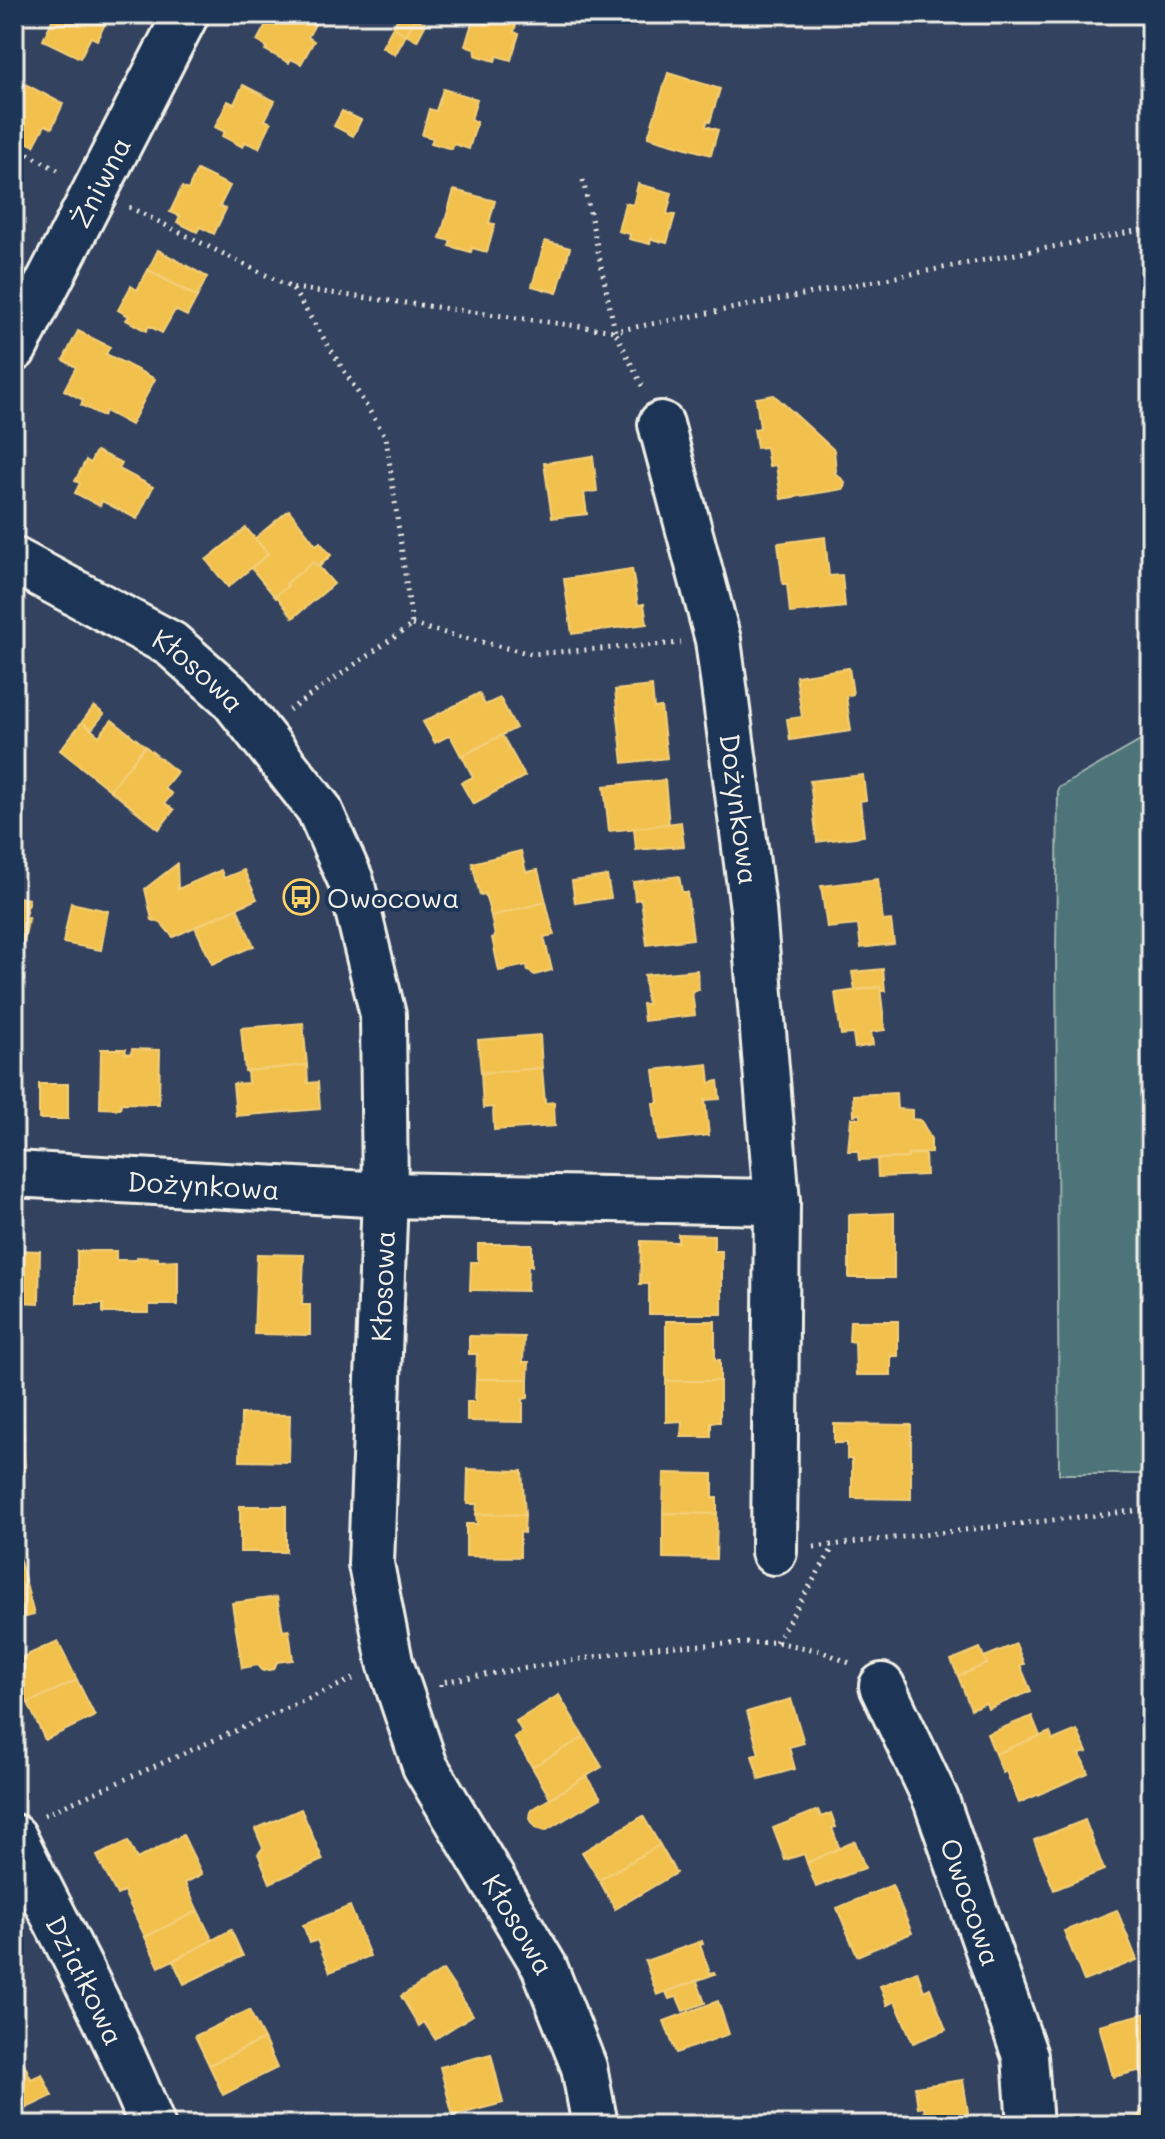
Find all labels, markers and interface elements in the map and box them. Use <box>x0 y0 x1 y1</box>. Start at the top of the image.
street label: Żniwna <box>62 130 138 233</box>
street label: Kłosowa <box>147 620 254 719</box>
street label: Dożynkowa <box>712 731 768 887</box>
bus stop icon: Owocowa <box>282 878 320 916</box>
place label: Owocowa <box>327 879 460 915</box>
street label: Dożynkowa <box>127 1162 281 1207</box>
street label: Kłosowa <box>362 1230 402 1342</box>
street label: Owocowa <box>933 1833 1010 1971</box>
street label: Kłosowa <box>475 1867 563 1981</box>
street label: Działkowa <box>38 1909 133 2051</box>

